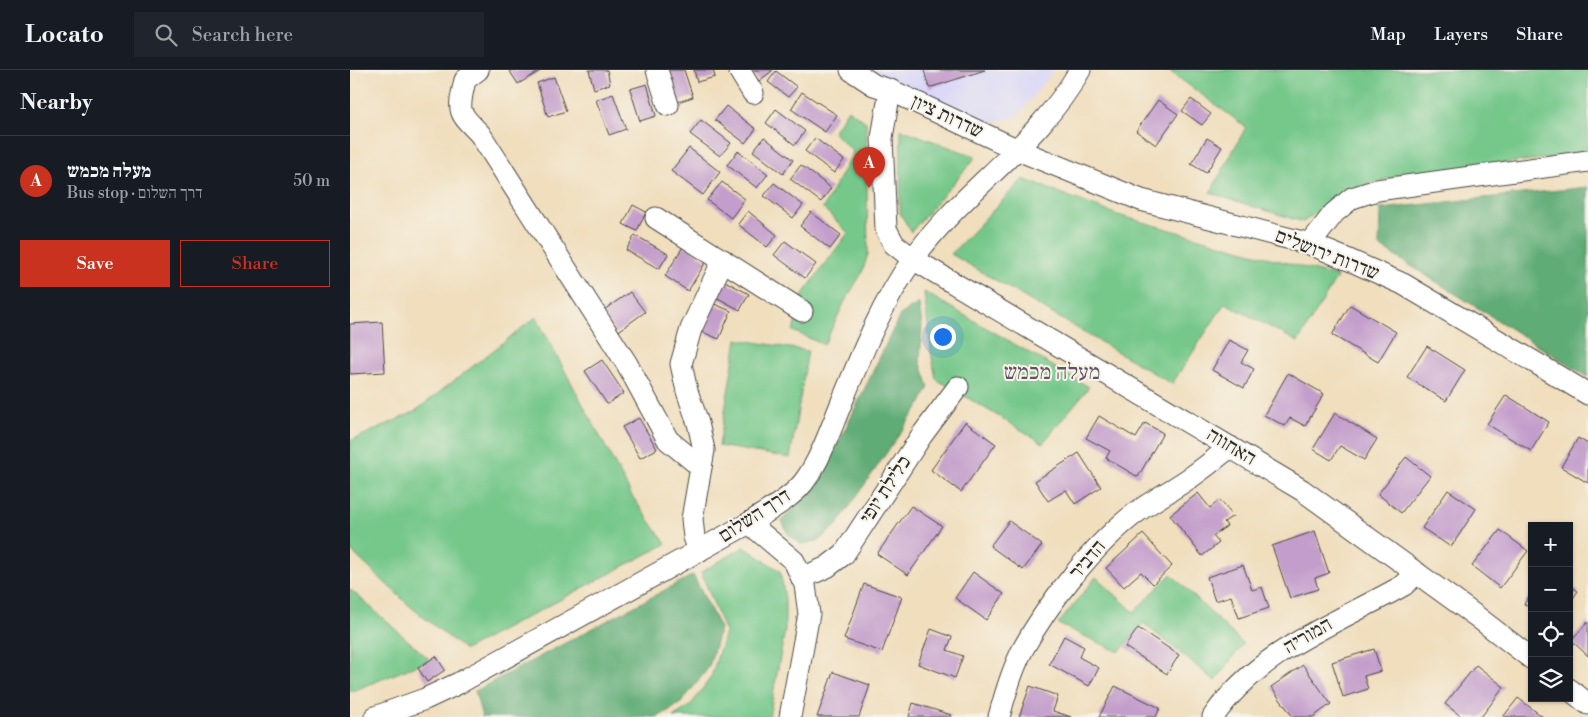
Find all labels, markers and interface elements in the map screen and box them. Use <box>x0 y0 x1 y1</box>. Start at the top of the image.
search box <box>134 12 484 57</box>
text: Locato <box>25 20 104 50</box>
icon: search <box>152 21 180 49</box>
text: Search here <box>192 23 293 47</box>
text: Map <box>1371 23 1406 46</box>
text: Layers <box>1434 23 1488 46</box>
text: Share <box>1516 23 1563 46</box>
text: Nearby <box>20 90 93 116</box>
street label: שדרות ציון <box>907 90 987 144</box>
pin: A <box>853 147 885 188</box>
text: מעלה מכמש <box>67 159 151 183</box>
text: A <box>30 171 42 191</box>
text: 50 m <box>293 171 330 191</box>
text: Bus stop · דרך השלום <box>67 183 202 203</box>
street label: שדרות ירושלים <box>1271 224 1383 286</box>
button: Save <box>20 240 170 287</box>
button: Share <box>180 240 330 287</box>
your location <box>930 324 956 350</box>
district label: מעלה מכמש <box>1004 359 1100 386</box>
street label: האחווה <box>1202 422 1260 472</box>
street label: כלילת יופי <box>855 451 917 529</box>
street label: דרך השלום <box>714 483 796 549</box>
map controls <box>1528 522 1573 702</box>
button: + <box>1528 522 1573 567</box>
street label: הדביר <box>1064 535 1112 585</box>
button: − <box>1528 567 1573 612</box>
street label: המוריה <box>1279 612 1337 660</box>
button: locate <box>1528 612 1573 657</box>
button: layers <box>1528 657 1573 702</box>

